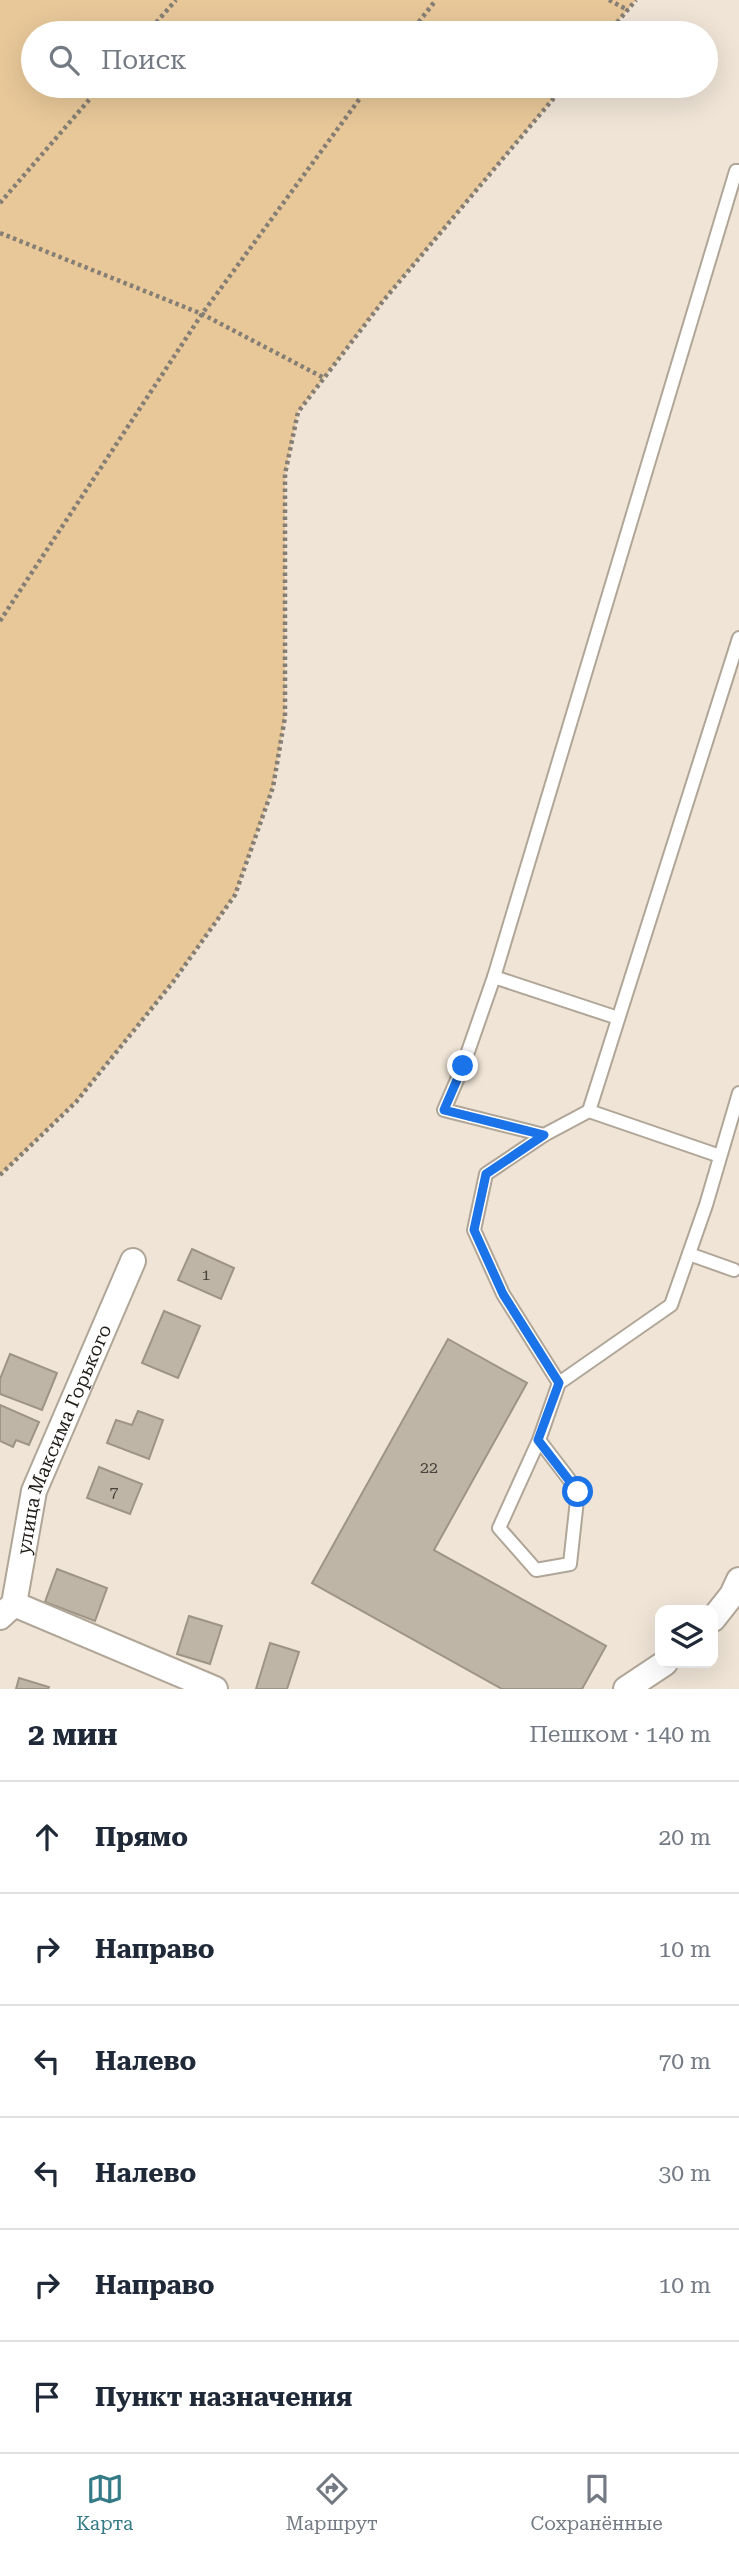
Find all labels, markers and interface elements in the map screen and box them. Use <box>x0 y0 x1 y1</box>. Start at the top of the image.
search box <box>21 21 718 98</box>
icon: search <box>45 41 83 79</box>
text: Поиск <box>101 45 187 75</box>
route end <box>447 1050 478 1081</box>
house number: 1 <box>202 1265 211 1284</box>
street label: улица Максима Горького <box>11 1321 116 1556</box>
house number: 22 <box>420 1458 438 1477</box>
route start <box>562 1476 593 1507</box>
house number: 7 <box>110 1482 119 1501</box>
map controls <box>655 1605 718 1668</box>
button: layers <box>655 1605 718 1668</box>
text: 2 мин <box>28 1717 118 1752</box>
text: Пешком · 140 m <box>529 1721 711 1748</box>
icon: ahead <box>28 1818 66 1856</box>
text: Прямо <box>95 1822 188 1852</box>
text: 20 m <box>658 1824 711 1851</box>
icon: right <box>28 1930 66 1968</box>
text: Направо <box>95 1934 215 1964</box>
text: 10 m <box>658 1936 711 1963</box>
icon: left <box>28 2042 66 2080</box>
text: Налево <box>95 2046 196 2076</box>
text: 70 m <box>658 2048 711 2075</box>
icon: left <box>28 2154 66 2192</box>
text: Налево <box>95 2158 196 2188</box>
text: 30 m <box>658 2160 711 2187</box>
icon: right <box>28 2266 66 2304</box>
text: Направо <box>95 2270 215 2300</box>
text: 10 m <box>658 2272 711 2299</box>
icon: arrive <box>28 2378 66 2416</box>
text: Пункт назначения <box>95 2382 352 2412</box>
tab: Карта <box>76 2470 133 2535</box>
tab: Маршрут <box>286 2470 378 2535</box>
tab: Сохранённые <box>530 2470 663 2535</box>

